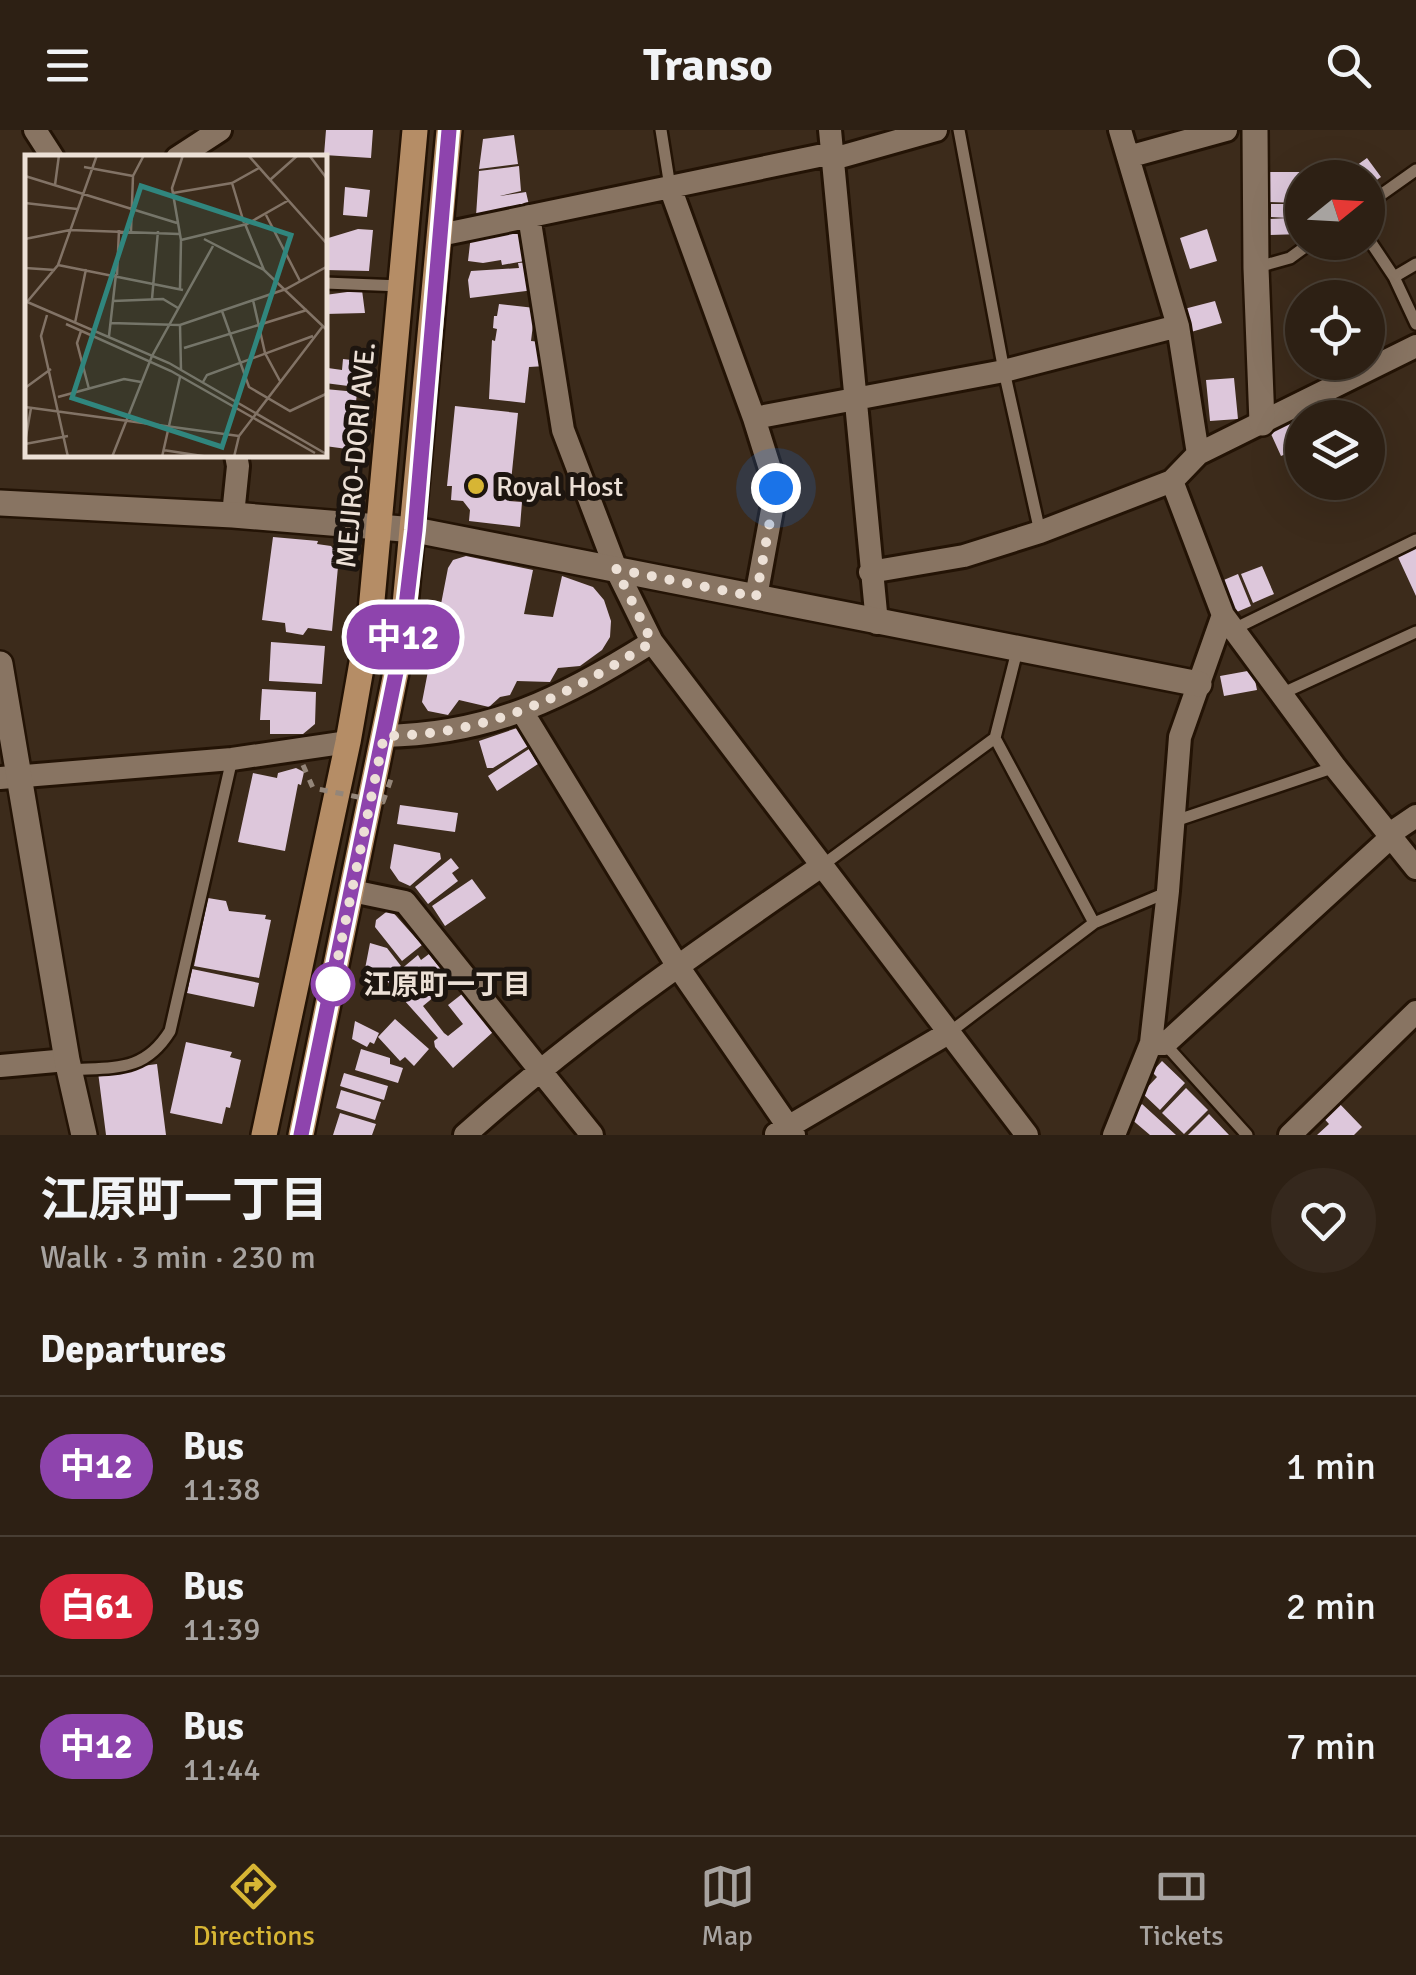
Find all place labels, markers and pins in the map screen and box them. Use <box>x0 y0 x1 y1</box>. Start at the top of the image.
place label: Royal Host <box>496 470 624 504</box>
marker: Royal Host <box>465 475 487 497</box>
marker: 江原町一丁目 <box>312 963 354 1005</box>
place label: 江原町一丁目 <box>363 968 531 1002</box>

